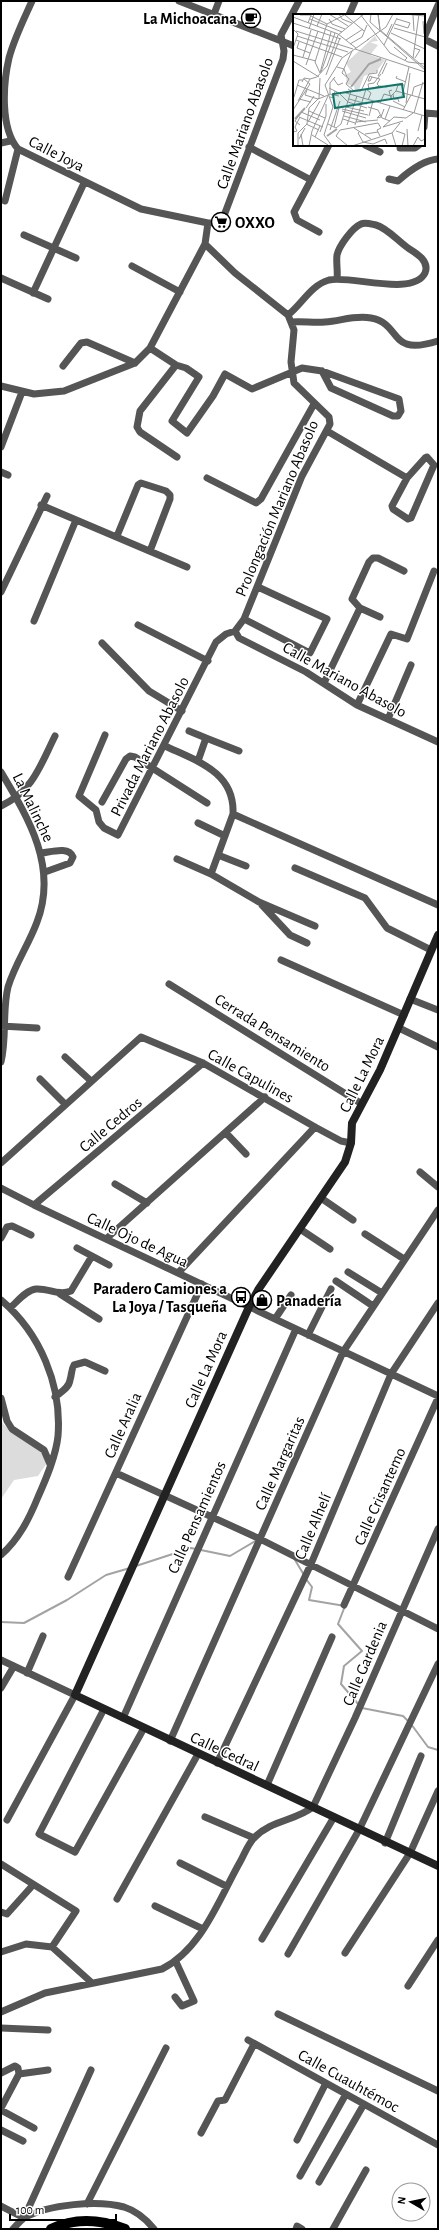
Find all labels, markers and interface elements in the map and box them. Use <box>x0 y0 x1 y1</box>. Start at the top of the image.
cafe icon: La Michoacana <box>240 7 262 29</box>
place label: La Michoacana <box>143 11 237 27</box>
inset map <box>293 14 425 146</box>
street label: Calle Mariano Abasolo <box>214 55 276 191</box>
street label: Calle Joya <box>26 133 87 176</box>
supermarket icon: OXXO <box>210 211 232 233</box>
place label: OXXO <box>235 215 275 231</box>
street label: Prolongación Mariano Abasolo <box>232 418 321 599</box>
street label: Calle Mariano Abasolo <box>280 639 409 721</box>
street label: Privada Mariano Abasolo <box>108 674 192 819</box>
street label: La Malinche <box>10 770 57 844</box>
street label: Cerrada Pensamiento <box>212 991 333 1075</box>
street label: Calle La Mora <box>337 1034 387 1115</box>
street label: Calle Capulines <box>205 1046 296 1106</box>
street label: Calle Cedros <box>76 1094 145 1155</box>
street label: Calle Ojo de Agua <box>84 1209 191 1271</box>
place label: Paradero Camiones a La Joya / Tasqueña <box>93 1281 227 1316</box>
bus stop icon: Paradero Camiones a La Joya / Tasqueña <box>230 1286 252 1308</box>
shop icon: Panadería <box>251 1289 273 1311</box>
place label: Panadería <box>276 1293 342 1309</box>
street label: Calle La Mora <box>182 1328 230 1410</box>
street label: Calle Aralia <box>101 1390 145 1461</box>
street label: Calle Margaritas <box>252 1414 308 1513</box>
street label: Calle Crisantemo <box>351 1445 409 1548</box>
street label: Calle Pensamientos <box>165 1459 229 1576</box>
street label: Calle Alhelí <box>292 1491 334 1562</box>
street label: Calle Gardenia <box>340 1619 390 1708</box>
street label: Calle Cedral <box>188 1729 261 1775</box>
street label: Calle Cuauhtémoc <box>295 2047 402 2115</box>
north arrow <box>391 2182 431 2222</box>
scale bar <box>10 2196 116 2222</box>
text: N <box>396 2196 408 2205</box>
text: 100 m <box>16 2204 44 2216</box>

